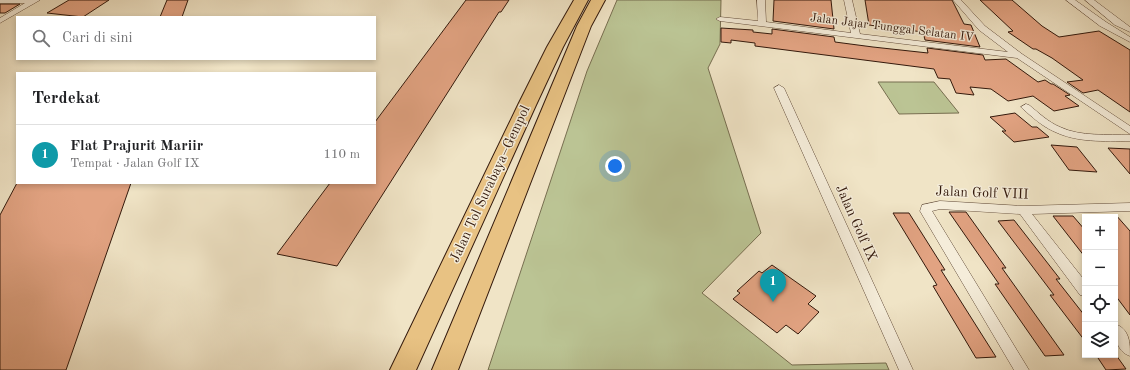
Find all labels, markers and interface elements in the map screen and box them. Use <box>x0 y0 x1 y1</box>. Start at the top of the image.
street label: Jalan Jajar Tunggal Selatan IV <box>809 12 975 44</box>
search box <box>16 16 376 60</box>
icon: search <box>30 27 52 49</box>
text: Cari di sini <box>62 31 133 46</box>
text: Terdekat <box>32 90 100 107</box>
street label: Jalan Tol Surabaya–Gempol <box>447 103 533 265</box>
text: Flat Prajurit Mariir <box>70 139 203 154</box>
text: 1 <box>41 148 49 161</box>
text: 110 m <box>323 148 360 161</box>
your location <box>605 156 625 176</box>
text: Tempat · Jalan Golf IX <box>70 157 199 170</box>
street label: Jalan Golf IX <box>833 183 879 264</box>
street label: Jalan Golf VIII <box>935 184 1029 202</box>
map controls <box>1082 214 1118 358</box>
button: + <box>1082 214 1118 250</box>
button: − <box>1082 250 1118 286</box>
pin: 1 <box>760 269 786 302</box>
button: locate <box>1082 286 1118 322</box>
button: layers <box>1082 322 1118 358</box>

